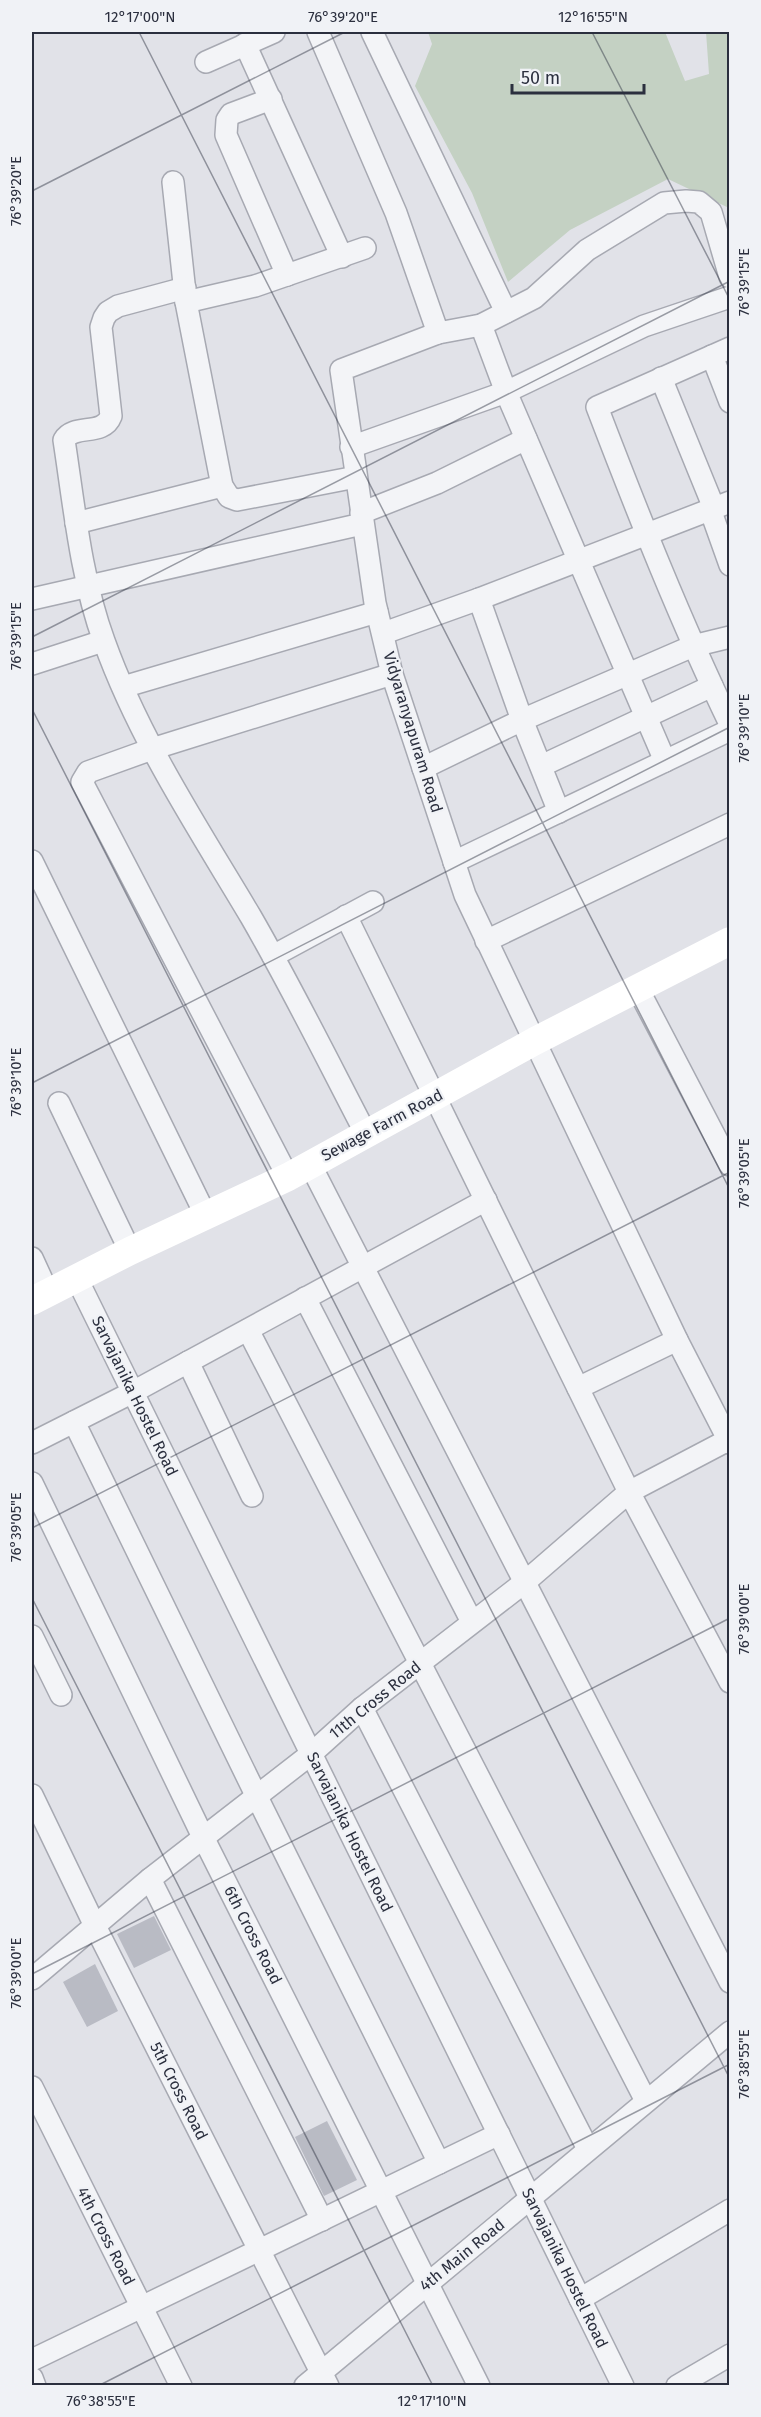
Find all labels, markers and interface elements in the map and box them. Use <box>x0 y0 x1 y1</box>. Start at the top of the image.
text: 12°17'00"N <box>104 8 176 26</box>
text: 76°39'20"E <box>308 8 378 26</box>
text: 12°16'55"N <box>558 8 628 26</box>
scale bar <box>512 57 644 95</box>
text: 50 m <box>521 67 560 89</box>
text: 76°39'20"E <box>7 156 25 226</box>
text: 76°39'15"E <box>735 248 753 316</box>
text: 76°39'15"E <box>7 602 25 670</box>
street label: Vidyaranyapuram Road <box>379 649 447 815</box>
text: 76°39'10"E <box>735 693 753 763</box>
text: 76°39'10"E <box>7 1047 25 1117</box>
street label: Sewage Farm Road <box>318 1085 446 1165</box>
text: 76°39'05"E <box>735 1138 753 1208</box>
street label: Sarvajanika Hostel Road <box>88 1313 182 1479</box>
text: 76°39'05"E <box>7 1492 25 1562</box>
text: 76°39'00"E <box>735 1584 753 1654</box>
street label: 11th Cross Road <box>325 1657 425 1743</box>
street label: Sarvajanika Hostel Road <box>303 1749 397 1915</box>
street label: 6th Cross Road <box>220 1883 286 1987</box>
text: 76°39'00"E <box>7 1938 25 2008</box>
text: 76°38'55"E <box>735 2029 753 2099</box>
street label: 5th Cross Road <box>146 2039 212 2143</box>
street label: 4th Cross Road <box>73 2184 139 2288</box>
street label: Sarvajanika Hostel Road <box>518 2185 612 2351</box>
street label: 4th Main Road <box>416 2215 508 2295</box>
text: 76°38'55"E <box>66 2392 136 2410</box>
text: 12°17'10"N <box>397 2392 467 2410</box>

